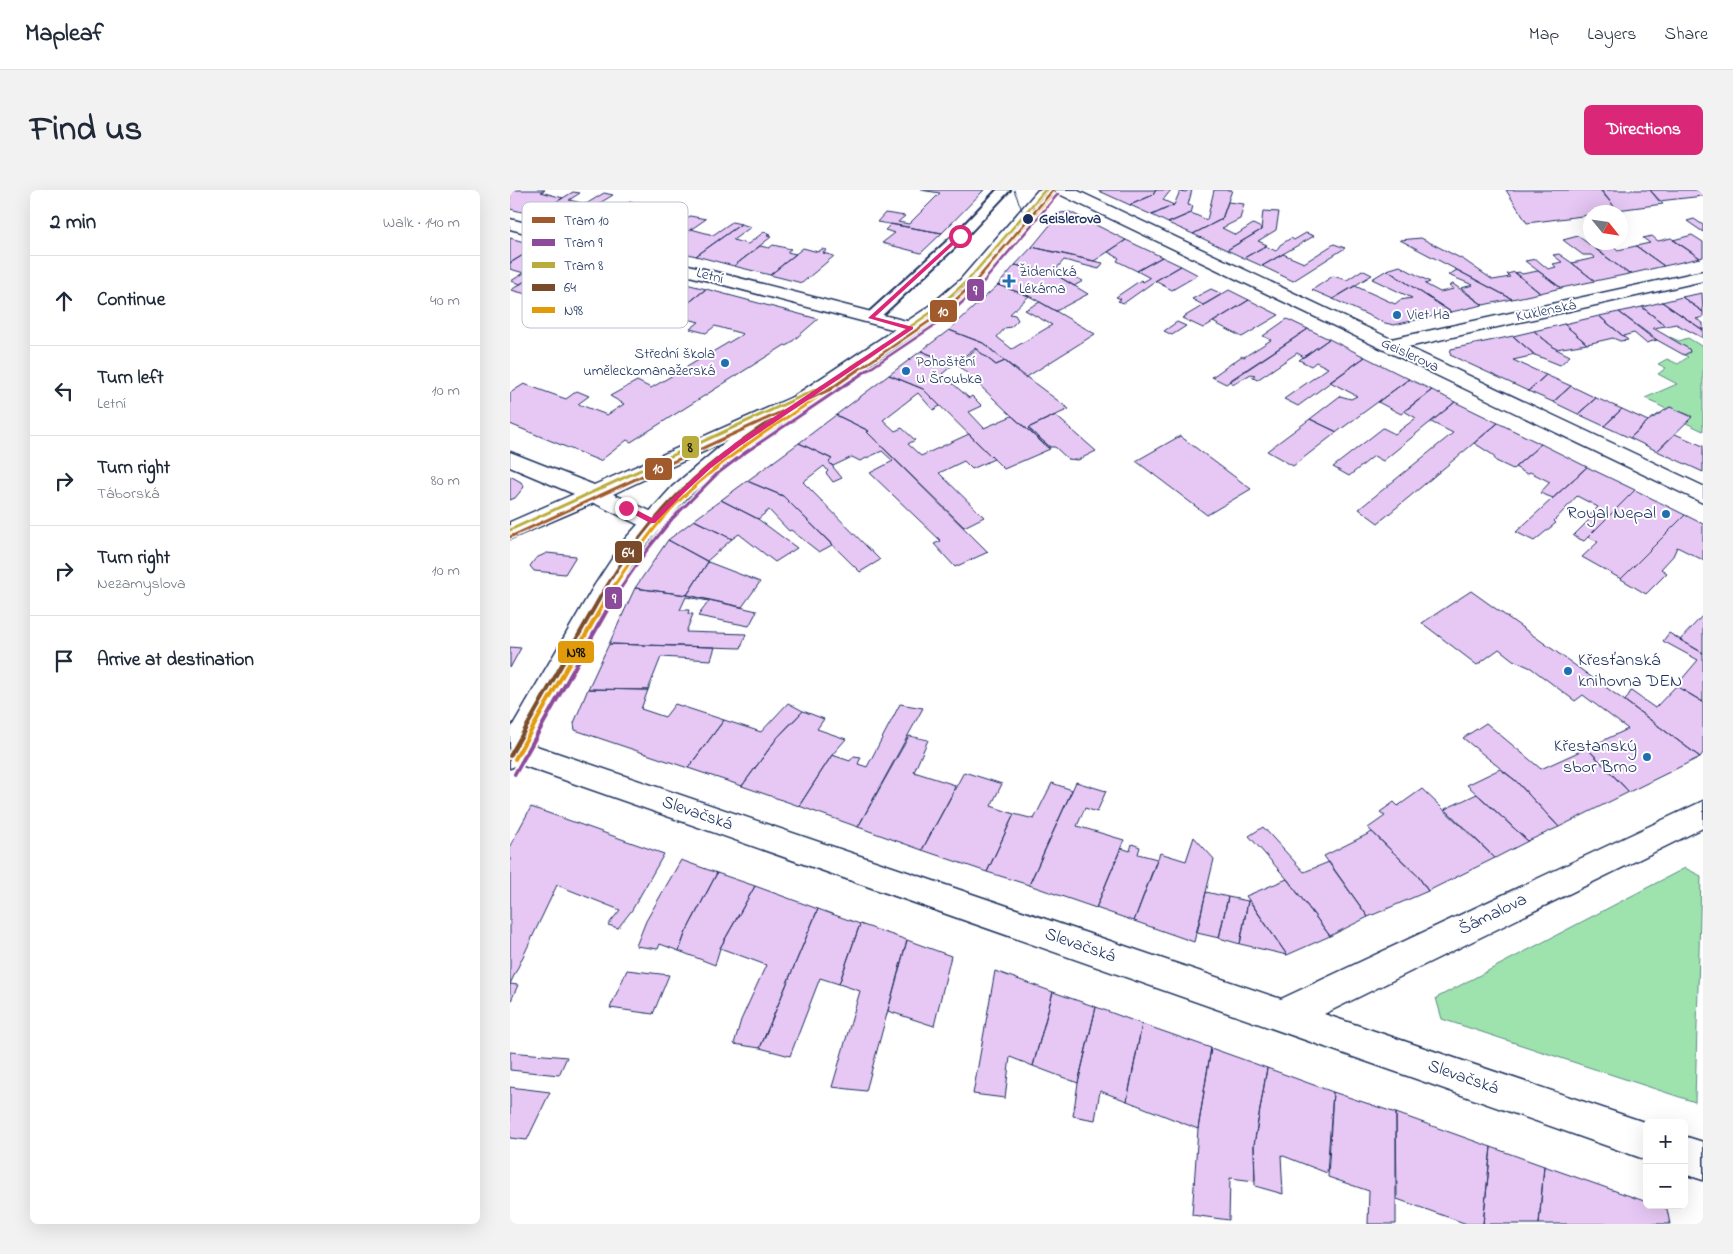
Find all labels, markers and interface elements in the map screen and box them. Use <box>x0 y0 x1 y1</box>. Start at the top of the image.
text: Mapleaf <box>25 17 104 52</box>
text: Map <box>1529 22 1559 48</box>
text: Layers <box>1587 22 1637 48</box>
text: Share <box>1665 22 1708 48</box>
text: Find us <box>30 105 142 156</box>
button: Directions <box>1584 105 1703 155</box>
legend <box>522 202 688 328</box>
north arrow <box>1583 205 1628 250</box>
text: 2 min <box>50 208 96 238</box>
place label: Geislerova <box>1039 208 1101 230</box>
text: Walk · 140 m <box>383 211 460 235</box>
text: Tram 10 <box>564 211 609 232</box>
marker: Geislerova <box>1021 212 1035 226</box>
route start <box>949 225 972 248</box>
text: Tram 9 <box>564 233 603 254</box>
text: Tram 8 <box>564 256 604 277</box>
place label: Židenická Lékárna <box>1019 261 1077 300</box>
street label: Letní <box>694 262 726 290</box>
marker: Židenická Lékárna <box>1003 275 1015 287</box>
text: 64 <box>564 278 576 299</box>
line badge: 9 <box>966 278 985 302</box>
text: 9 <box>972 281 978 302</box>
icon: ahead <box>50 287 78 315</box>
text: Continue <box>97 287 165 314</box>
text: 40 m <box>430 289 460 313</box>
street label: Kuklenská <box>1514 294 1578 328</box>
line badge: 10 <box>929 299 958 323</box>
text: N98 <box>564 301 583 322</box>
text: 10 <box>938 302 948 323</box>
place label: Viet Ha <box>1406 304 1450 326</box>
marker: Viet Ha <box>1391 309 1403 321</box>
street label: Geislerova <box>1377 332 1443 378</box>
place label: Střední škola uměleckomanažerská <box>583 343 715 382</box>
place label: Pohoštění U Šroubka <box>916 351 982 390</box>
marker: Střední škola uměleckomanažerská <box>719 357 731 369</box>
text: Turn left <box>97 365 164 392</box>
marker: Pohoštění U Šroubka <box>900 365 912 377</box>
icon: left <box>50 377 78 405</box>
text: 10 m <box>432 379 460 403</box>
text: Letní <box>97 392 126 416</box>
line badge: 8 <box>681 435 700 459</box>
text: 8 <box>686 438 693 459</box>
text: Turn right <box>97 455 170 482</box>
line badge: 10 <box>644 457 673 481</box>
text: 10 <box>653 459 663 480</box>
icon: right <box>50 467 78 495</box>
text: 80 m <box>431 469 460 493</box>
text: Táborská <box>97 482 159 506</box>
route end <box>615 497 638 520</box>
place label: Royal Nepal <box>1567 501 1656 527</box>
marker: Royal Nepal <box>1660 508 1672 520</box>
line badge: 64 <box>614 540 643 564</box>
text: 64 <box>621 543 634 564</box>
text: Turn right <box>97 545 170 572</box>
icon: right <box>50 557 78 585</box>
text: 10 m <box>432 559 460 583</box>
text: Nezamyslova <box>97 572 186 596</box>
line badge: 9 <box>604 586 623 610</box>
text: 9 <box>611 589 617 610</box>
line badge: N98 <box>557 640 595 664</box>
text: N98 <box>567 643 586 664</box>
icon: arrive <box>50 647 78 675</box>
text: Arrive at destination <box>97 647 254 674</box>
place label: Křesťanská knihovna DEN <box>1578 648 1682 695</box>
marker: Křesťanská knihovna DEN <box>1562 665 1574 677</box>
place label: Křestanský sbor Brno <box>1554 734 1637 781</box>
marker: Křestanský sbor Brno <box>1641 751 1653 763</box>
street label: Slevačská <box>658 790 736 838</box>
street label: Šámalova <box>1454 887 1532 943</box>
street label: Slevačská <box>1041 922 1119 970</box>
street label: Slevačská <box>1424 1054 1502 1102</box>
map controls <box>1643 1119 1688 1209</box>
button: + <box>1643 1119 1688 1164</box>
button: − <box>1643 1164 1688 1209</box>

